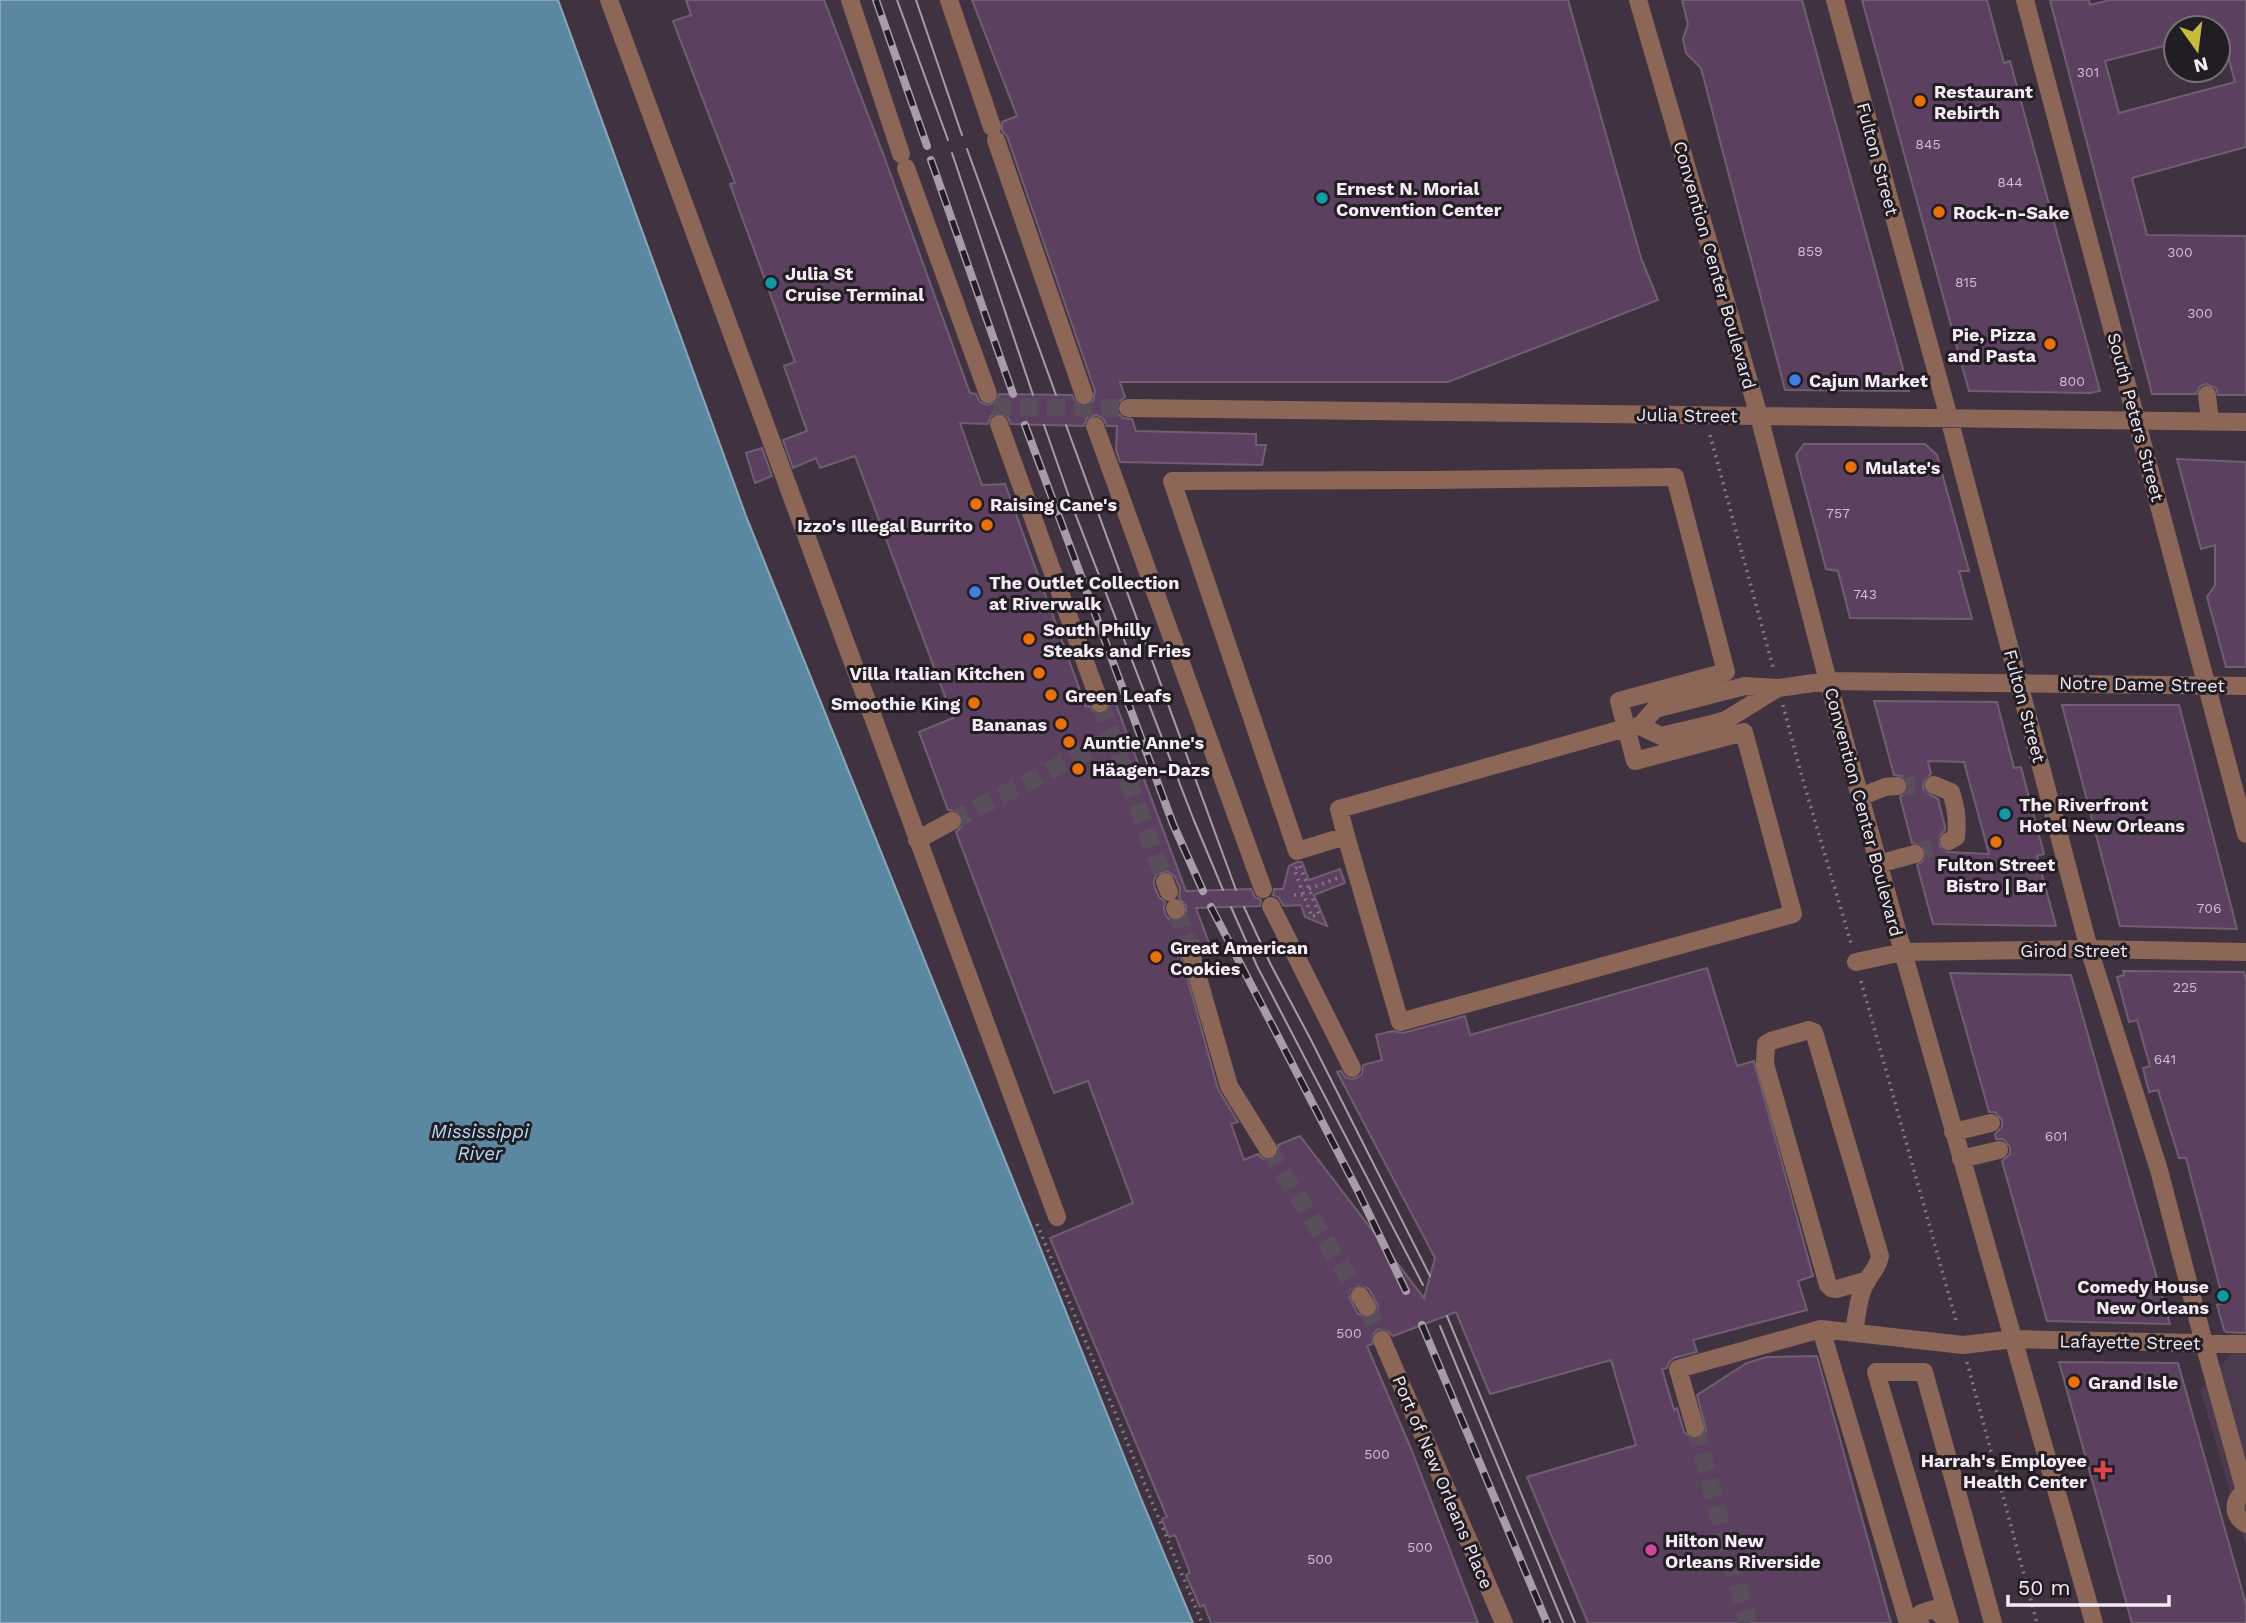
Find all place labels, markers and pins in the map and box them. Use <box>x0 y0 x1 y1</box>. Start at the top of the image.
place label: Restaurant Rebirth <box>1934 81 2033 123</box>
marker: Restaurant Rebirth <box>1912 93 1928 109</box>
place label: Ernest N. Morial Convention Center <box>1336 178 1502 220</box>
marker: Ernest N. Morial Convention Center <box>1314 190 1330 206</box>
place label: Rock-n-Sake <box>1953 202 2069 223</box>
marker: Rock-n-Sake <box>1931 204 1947 220</box>
place label: Julia St Cruise Terminal <box>785 263 924 305</box>
marker: Julia St Cruise Terminal <box>763 275 779 291</box>
place label: Pie, Pizza and Pasta <box>1948 324 2037 366</box>
marker: Pie, Pizza and Pasta <box>2042 336 2058 352</box>
place label: Cajun Market <box>1809 370 1928 391</box>
marker: Cajun Market <box>1787 372 1803 388</box>
place label: Mulate's <box>1865 457 1941 478</box>
marker: Mulate's <box>1843 459 1859 475</box>
place label: Raising Cane's <box>990 494 1118 515</box>
marker: Raising Cane's <box>968 496 984 512</box>
place label: Izzo's Illegal Burrito <box>797 515 973 536</box>
marker: Izzo's Illegal Burrito <box>979 517 995 533</box>
place label: The Outlet Collection at Riverwalk <box>989 572 1179 614</box>
marker: The Outlet Collection at Riverwalk <box>967 584 983 600</box>
place label: South Philly Steaks and Fries <box>1043 619 1191 661</box>
marker: South Philly Steaks and Fries <box>1021 631 1037 647</box>
place label: Villa Italian Kitchen <box>850 663 1025 684</box>
marker: Villa Italian Kitchen <box>1031 665 1047 681</box>
place label: Green Leafs <box>1065 685 1172 706</box>
marker: Green Leafs <box>1043 687 1059 703</box>
place label: Smoothie King <box>831 693 961 714</box>
marker: Smoothie King <box>966 695 982 711</box>
place label: Bananas <box>972 714 1047 735</box>
marker: Bananas <box>1053 716 1069 732</box>
place label: Auntie Anne's <box>1083 732 1205 753</box>
marker: Auntie Anne's <box>1061 734 1077 750</box>
place label: Häagen-Dazs <box>1092 759 1210 780</box>
marker: Häagen-Dazs <box>1070 761 1086 777</box>
place label: The Riverfront Hotel New Orleans <box>2019 794 2185 836</box>
marker: The Riverfront Hotel New Orleans <box>1997 806 2013 822</box>
marker: Fulton Street Bistro | Bar <box>1988 834 2004 850</box>
place label: Fulton Street Bistro | Bar <box>1937 854 2055 896</box>
place label: Great American Cookies <box>1170 937 1308 979</box>
marker: Great American Cookies <box>1148 949 1164 965</box>
place label: Comedy House New Orleans <box>2077 1276 2209 1318</box>
marker: Comedy House New Orleans <box>2215 1288 2231 1304</box>
place label: Grand Isle <box>2088 1372 2178 1393</box>
marker: Grand Isle <box>2066 1374 2082 1390</box>
place label: Harrah's Employee Health Center <box>1921 1450 2087 1492</box>
marker: Harrah's Employee Health Center <box>2093 1460 2113 1480</box>
place label: Hilton New Orleans Riverside <box>1665 1530 1821 1572</box>
marker: Hilton New Orleans Riverside <box>1643 1542 1659 1558</box>

